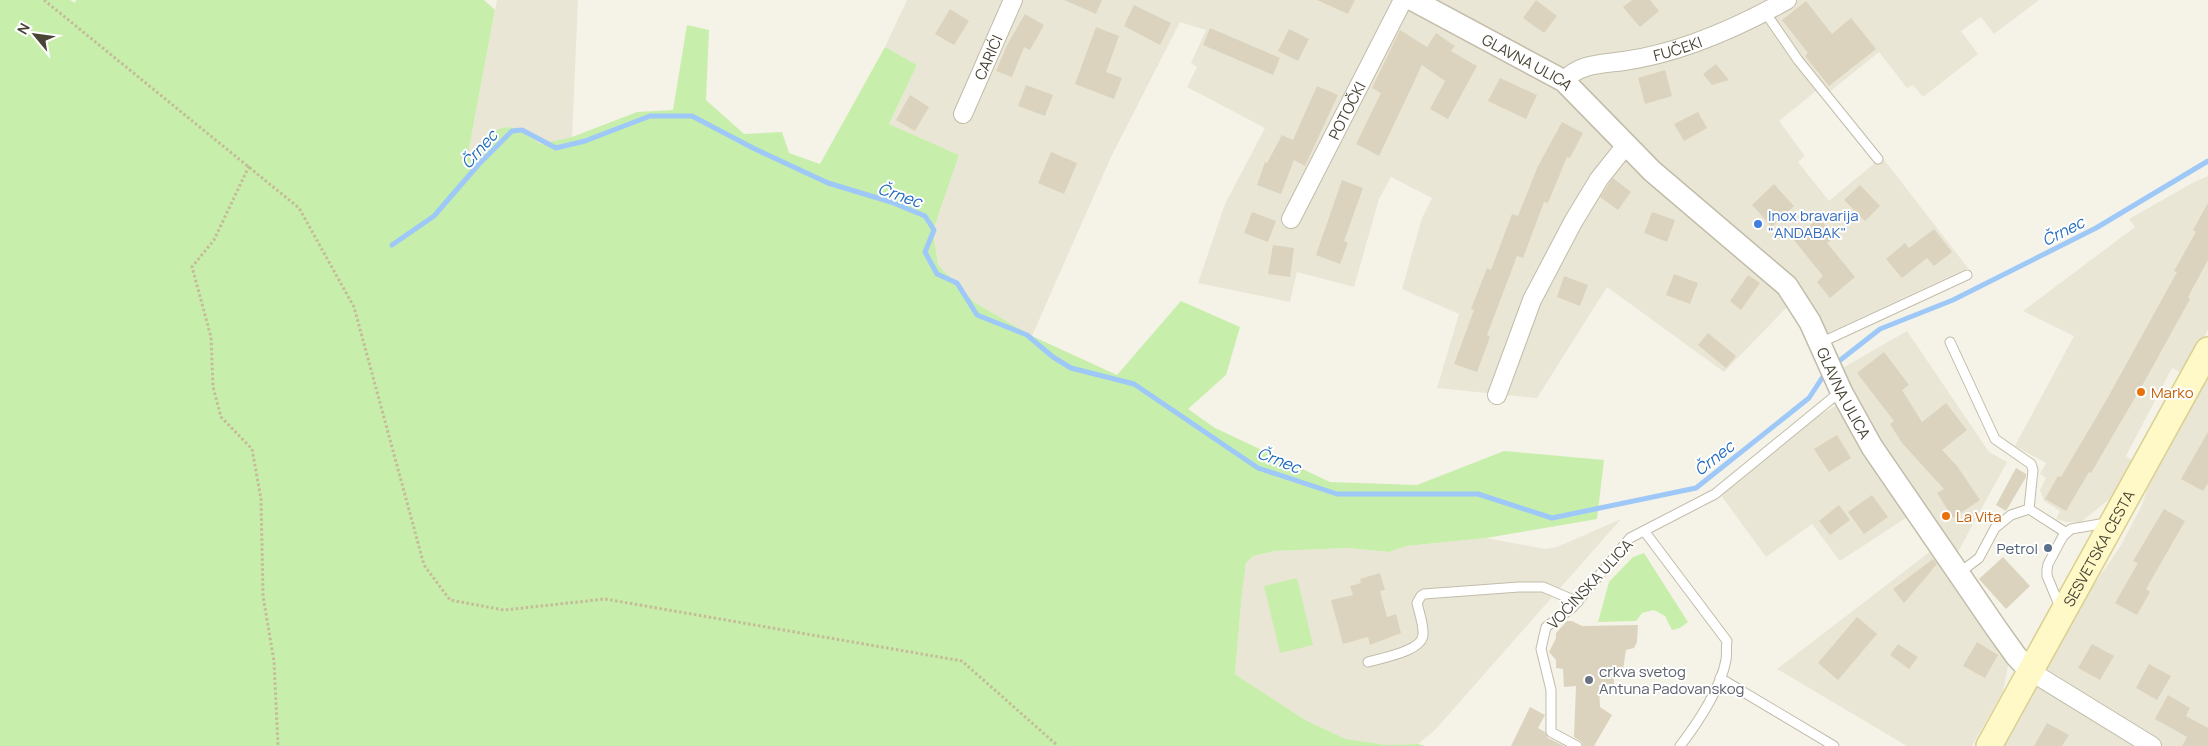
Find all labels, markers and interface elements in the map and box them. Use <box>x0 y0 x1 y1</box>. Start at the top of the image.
north arrow <box>10 10 60 60</box>
text: N <box>12 19 34 37</box>
street label: GLAVNA ULICA <box>1478 29 1578 95</box>
street label: CARIĆI <box>969 31 1007 83</box>
street label: FUČEKI <box>1651 31 1705 66</box>
street label: POTOČKI <box>1323 78 1370 143</box>
water label: Črnec <box>456 124 503 173</box>
water label: Črnec <box>875 177 926 213</box>
place label: Inox bravarija "ANDABAK" <box>1768 205 1859 243</box>
water label: Črnec <box>2038 210 2089 251</box>
marker: Inox bravarija "ANDABAK" <box>1752 218 1764 230</box>
street label: GLAVNA ULICA <box>1812 344 1876 443</box>
place label: Marko <box>2151 382 2194 403</box>
marker: Marko <box>2135 386 2147 398</box>
water label: Črnec <box>1690 435 1739 480</box>
water label: Črnec <box>1254 442 1305 479</box>
street label: SESVETSKA CESTA <box>2058 486 2139 610</box>
place label: La Vita <box>1956 506 2002 527</box>
marker: La Vita <box>1940 510 1952 522</box>
street label: VOĆINSKA ULICA <box>1543 534 1638 634</box>
place label: Petrol <box>1997 538 2038 559</box>
marker: Petrol <box>2042 542 2054 554</box>
place label: crkva svetog Antuna Padovanskog <box>1599 661 1744 699</box>
marker: crkva svetog Antuna Padovanskog <box>1583 674 1595 686</box>

